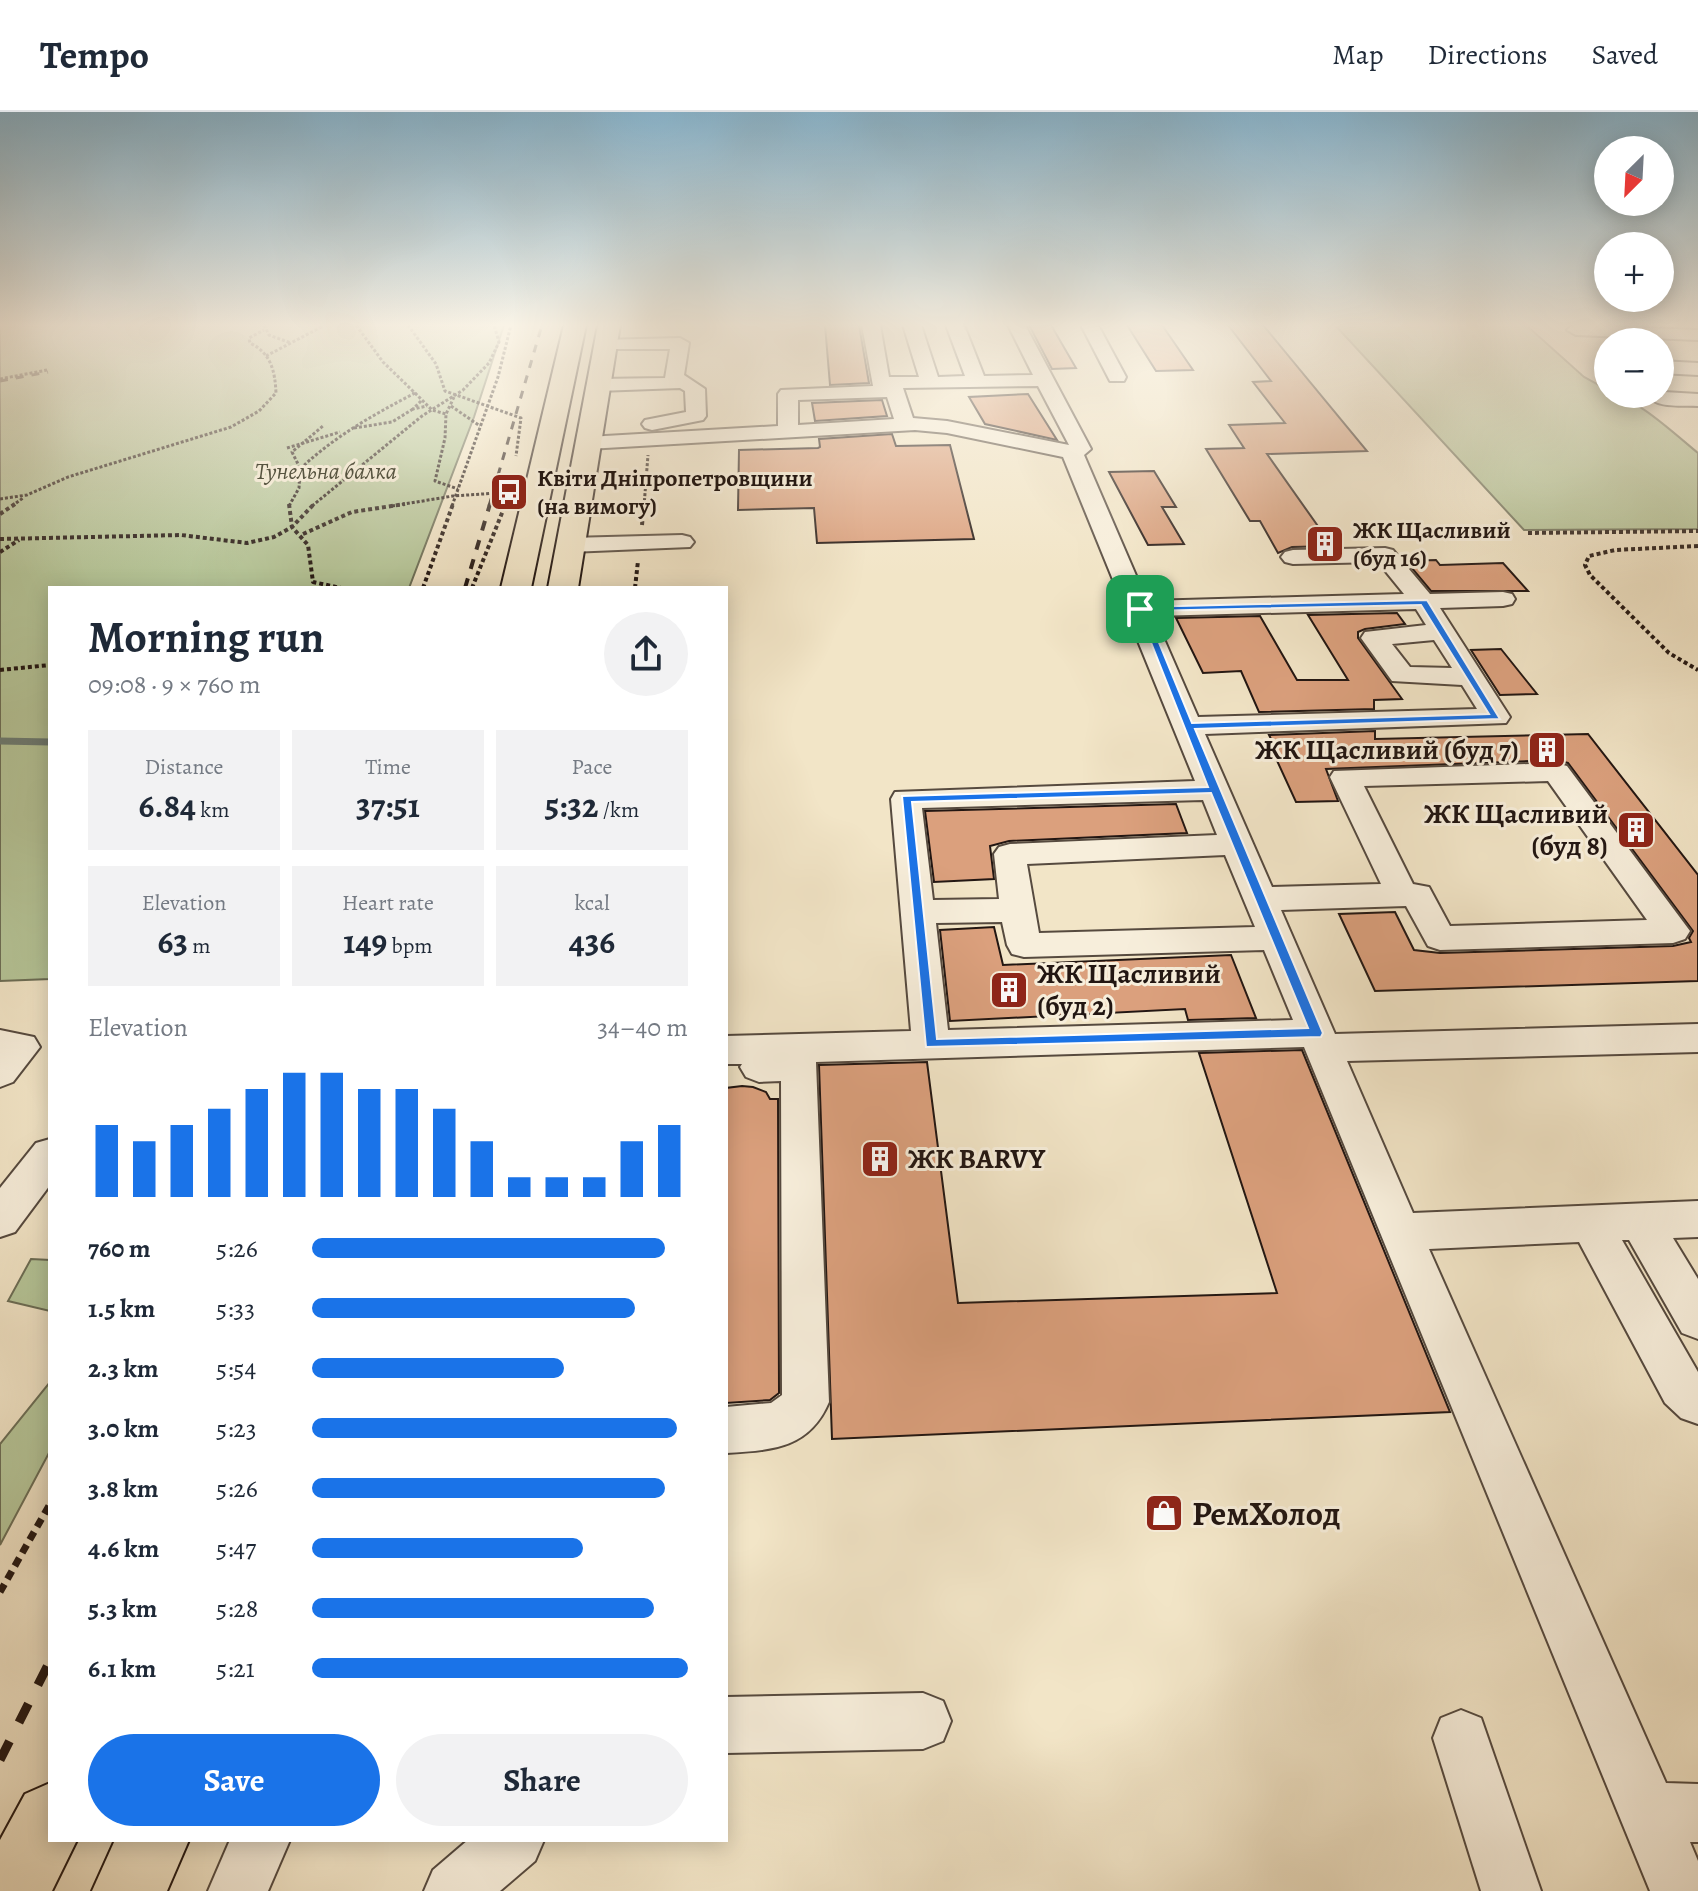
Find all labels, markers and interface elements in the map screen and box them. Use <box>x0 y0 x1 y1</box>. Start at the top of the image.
text: Tempo <box>40 29 149 81</box>
text: Map <box>1332 36 1383 74</box>
text: Directions <box>1427 36 1548 74</box>
text: Saved <box>1592 36 1658 74</box>
north arrow <box>1594 136 1674 216</box>
map controls <box>1594 136 1674 408</box>
button: + <box>1594 232 1674 312</box>
button: − <box>1594 328 1674 408</box>
park label: Тунельна балка <box>255 455 397 487</box>
place label: Квіти Дніпропетровщини (на вимогу) <box>537 462 813 522</box>
bus stop icon: Квіти Дніпропетровщини (на вимогу) <box>488 471 530 513</box>
place label: ЖК Щасливий (буд 16) <box>1353 514 1511 574</box>
building icon: ЖК Щасливий (буд 16) <box>1304 523 1346 565</box>
pin <box>1106 575 1174 643</box>
icon: arrive <box>1118 587 1162 631</box>
text: Morning run <box>88 607 324 667</box>
button: share <box>604 612 688 696</box>
text: 09:08 · 9 × 760 m <box>88 667 261 702</box>
building icon: ЖК Щасливий (буд 7) <box>1526 729 1568 771</box>
place label: ЖК Щасливий (буд 7) <box>1255 731 1519 769</box>
text: Distance <box>145 752 223 782</box>
text: Time <box>365 752 411 782</box>
text: Pace <box>572 752 612 782</box>
text: 6.84 <box>138 782 196 829</box>
text: 37:51 <box>356 782 420 829</box>
text: 5:32 <box>545 782 598 829</box>
text: km <box>196 795 230 825</box>
text: /km <box>598 795 639 825</box>
place label: ЖК Щасливий (буд 8) <box>1424 795 1608 865</box>
building icon: ЖК Щасливий (буд 8) <box>1615 809 1657 851</box>
text: Elevation <box>142 888 226 918</box>
text: Heart rate <box>342 888 434 918</box>
text: kcal <box>574 888 610 918</box>
text: 63 <box>157 918 188 965</box>
text: 149 <box>343 918 387 965</box>
text: 436 <box>569 918 615 965</box>
text: m <box>188 931 211 961</box>
text: bpm <box>387 931 433 961</box>
place label: ЖК Щасливий (буд 2) <box>1037 955 1221 1025</box>
building icon: ЖК Щасливий (буд 2) <box>988 969 1030 1011</box>
text: Elevation <box>88 1010 188 1045</box>
text: 34–40 m <box>597 1010 688 1045</box>
building icon: ЖК BARVY <box>859 1138 901 1180</box>
place label: ЖК BARVY <box>908 1140 1045 1178</box>
text: 760 m <box>88 1231 151 1266</box>
text: 5:26 <box>216 1231 258 1266</box>
text: 1.5 km <box>88 1291 155 1326</box>
text: 5:33 <box>216 1291 255 1326</box>
text: 2.3 km <box>88 1351 159 1386</box>
text: 5:54 <box>216 1351 256 1386</box>
text: 3.0 km <box>88 1411 159 1446</box>
text: 5:23 <box>216 1411 257 1446</box>
text: 3.8 km <box>88 1471 159 1506</box>
text: 5:26 <box>216 1471 258 1506</box>
place label: РемХолод <box>1192 1490 1340 1537</box>
shop icon: РемХолод <box>1143 1492 1185 1534</box>
text: 4.6 km <box>88 1531 159 1566</box>
text: 5:47 <box>216 1531 256 1566</box>
text: 5.3 km <box>88 1591 157 1626</box>
text: 5:28 <box>216 1591 258 1626</box>
text: 6.1 km <box>88 1651 156 1686</box>
text: 5:21 <box>216 1651 255 1686</box>
button: Save <box>88 1734 380 1826</box>
button: Share <box>396 1734 688 1826</box>

